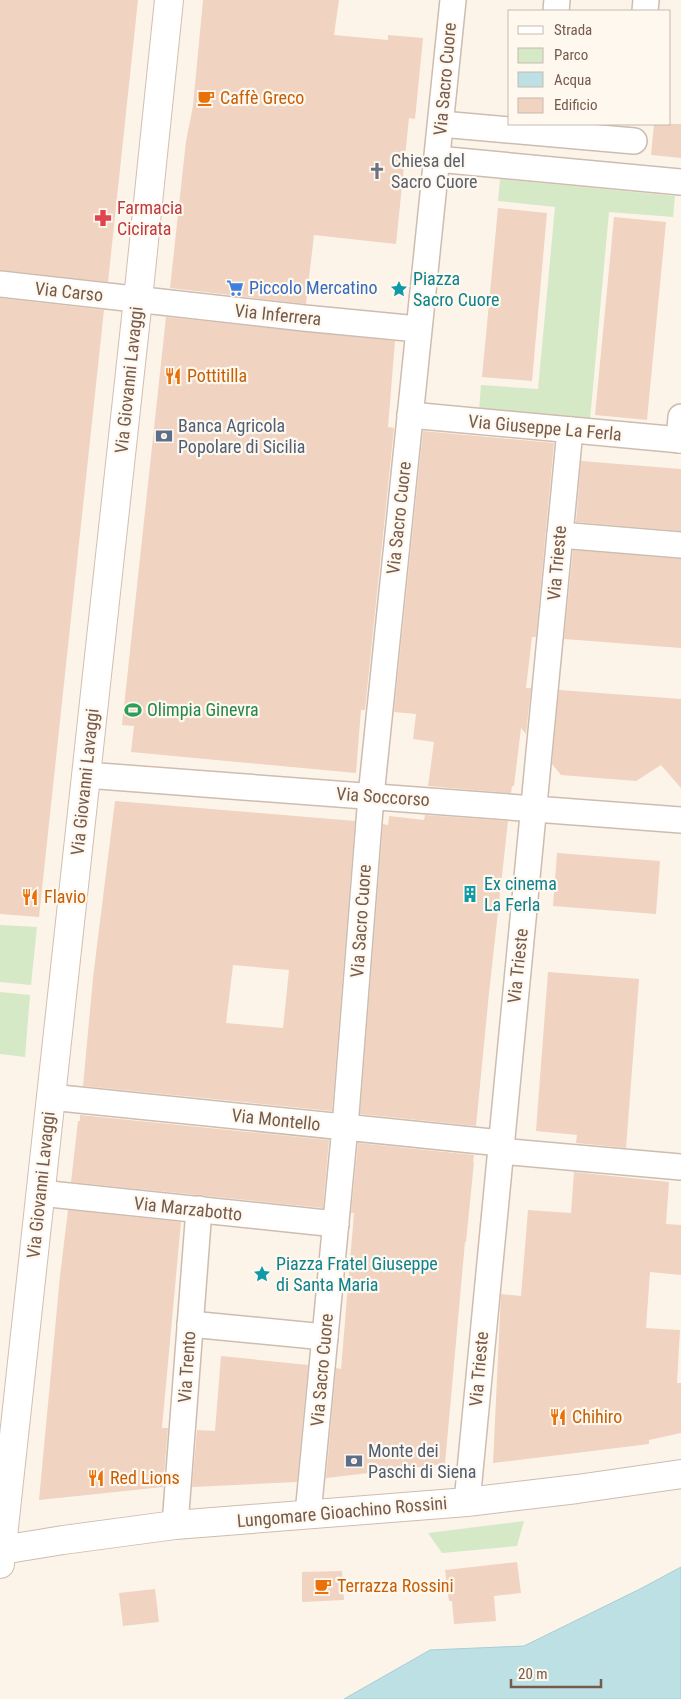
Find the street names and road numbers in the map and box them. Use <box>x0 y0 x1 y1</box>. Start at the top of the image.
street label: Via Sacro Cuore <box>429 22 460 136</box>
street label: Via Carso <box>34 277 104 306</box>
street label: Via Inferrera <box>234 300 322 329</box>
street label: Via Giovanni Lavaggi <box>110 305 147 454</box>
street label: Via Giuseppe La Ferla <box>467 410 623 445</box>
street label: Via Sacro Cuore <box>382 460 415 575</box>
street label: Via Trieste <box>543 525 570 601</box>
street label: Via Giovanni Lavaggi <box>66 707 103 856</box>
street label: Via Soccorso <box>336 783 431 810</box>
street label: Via Sacro Cuore <box>346 864 375 978</box>
street label: Via Trieste <box>503 927 532 1005</box>
street label: Via Montello <box>231 1104 322 1135</box>
street label: Via Giovanni Lavaggi <box>22 1110 59 1259</box>
street label: Via Marzabotto <box>133 1192 243 1225</box>
street label: Via Sacro Cuore <box>306 1313 337 1427</box>
street label: Via Trento <box>174 1330 199 1404</box>
street label: Via Trieste <box>465 1331 492 1407</box>
street label: Lungomare Gioachino Rossini <box>236 1492 448 1531</box>

